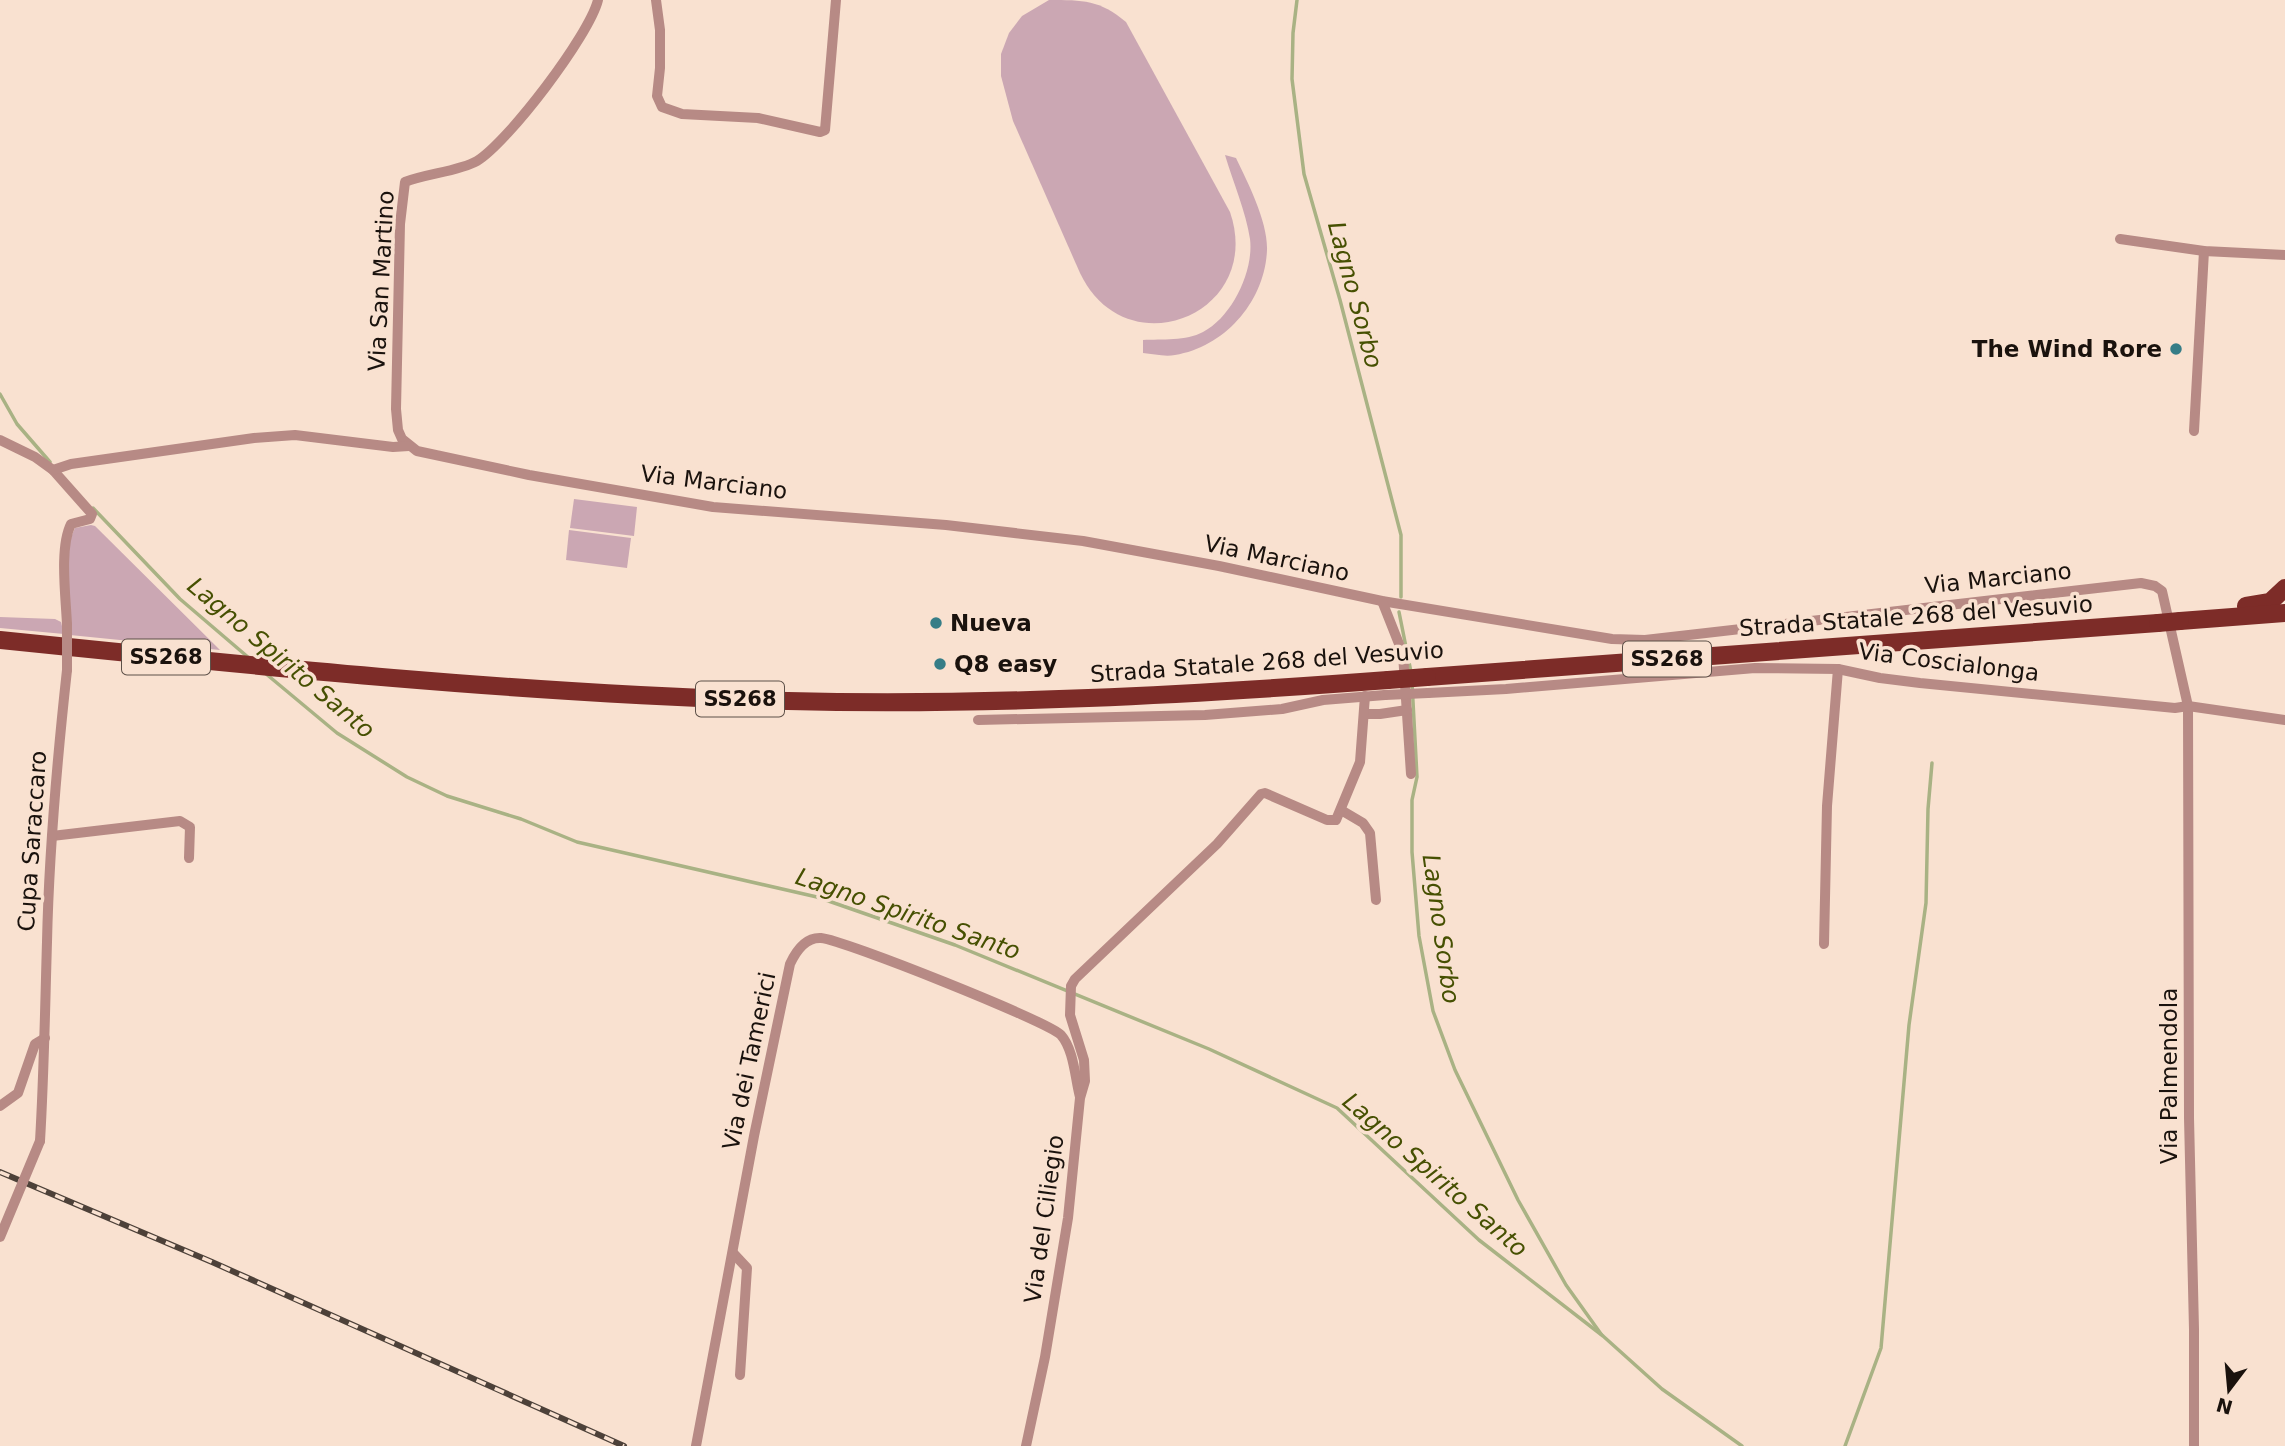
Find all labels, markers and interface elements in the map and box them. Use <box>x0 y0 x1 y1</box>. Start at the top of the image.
street label: Via San Martino <box>363 190 399 372</box>
water label: Lagno Sorbo <box>1322 219 1388 371</box>
place label: The Wind Rore <box>1972 336 2162 362</box>
marker: The Wind Rore <box>2168 341 2184 357</box>
street label: Via Marciano <box>639 460 789 504</box>
street label: Via Marciano <box>1202 530 1352 586</box>
street label: Via Marciano <box>1923 557 2073 599</box>
water label: Lagno Spirito Santo <box>182 572 380 744</box>
street label: Strada Statale 268 del Vesuvio <box>1738 591 2094 641</box>
place label: Nueva <box>950 610 1032 636</box>
marker: Nueva <box>928 615 944 631</box>
street label: Strada Statale 268 del Vesuvio <box>1089 637 1445 687</box>
street label: Via Coscialonga <box>1857 638 2041 686</box>
road number: SS268 <box>122 640 210 674</box>
road number: SS268 <box>1623 642 1711 676</box>
place label: Q8 easy <box>954 651 1057 677</box>
marker: Q8 easy <box>932 656 948 672</box>
road number: SS268 <box>696 682 784 716</box>
street label: Cupa Saraccaro <box>13 750 51 932</box>
water label: Lagno Sorbo <box>1417 853 1465 1005</box>
water label: Lagno Spirito Santo <box>792 862 1024 966</box>
street label: Via dei Tamerici <box>717 970 781 1152</box>
street label: Via Palmendola <box>2156 988 2182 1164</box>
water label: Lagno Spirito Santo <box>1337 1087 1533 1263</box>
street label: Via del Ciliegio <box>1019 1133 1069 1305</box>
north arrow <box>2194 1355 2264 1425</box>
text: N <box>2214 1394 2235 1419</box>

